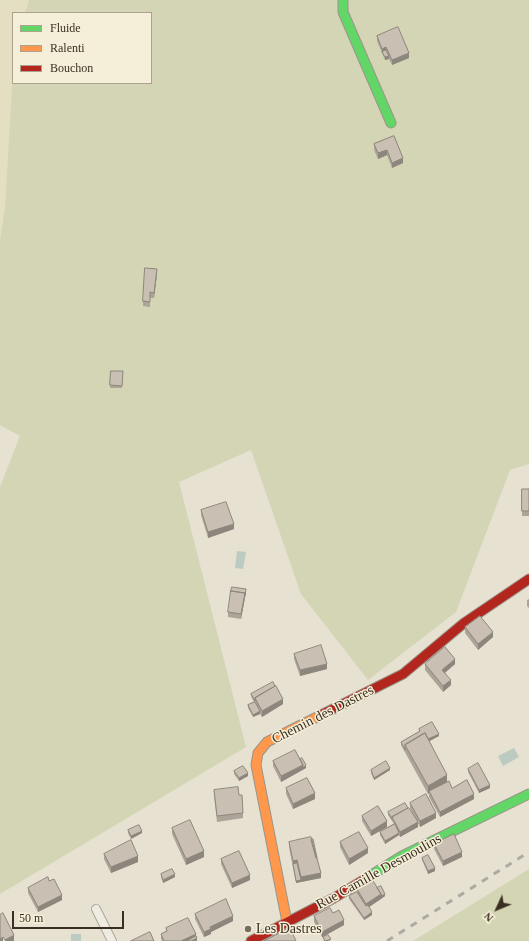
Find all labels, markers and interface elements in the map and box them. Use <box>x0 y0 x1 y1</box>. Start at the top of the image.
legend <box>12 12 152 84</box>
text: Fluide <box>50 21 81 35</box>
text: Ralenti <box>50 41 85 55</box>
text: Bouchon <box>50 61 93 75</box>
street label: Chemin des Dastres <box>269 682 377 748</box>
street label: Rue Camille Desmoulins <box>313 831 445 913</box>
north arrow <box>477 889 517 929</box>
scale bar <box>14 903 126 929</box>
text: N <box>481 910 495 924</box>
text: 50 m <box>19 911 43 925</box>
place label: Les Dastres <box>256 921 322 937</box>
marker: Les Dastres <box>243 924 253 934</box>

